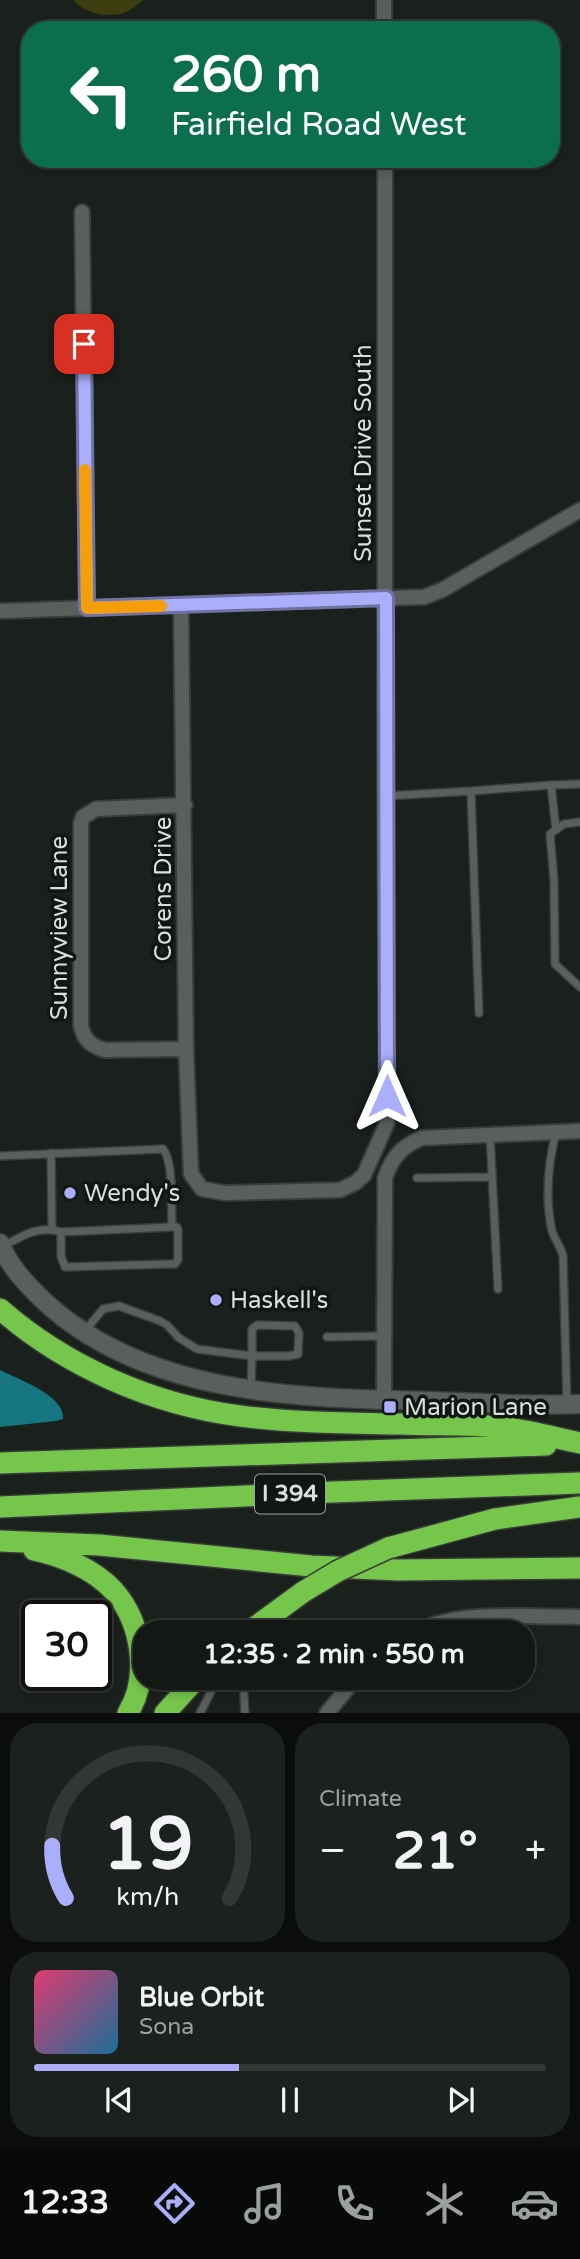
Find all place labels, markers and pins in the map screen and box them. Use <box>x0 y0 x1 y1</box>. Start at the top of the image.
pin <box>54 314 114 374</box>
place label: Wendy's <box>84 1179 180 1208</box>
marker: Wendy's <box>62 1185 78 1201</box>
place label: Haskell's <box>230 1286 328 1315</box>
marker: Haskell's <box>208 1292 224 1308</box>
place label: Marion Lane <box>404 1393 547 1422</box>
marker: Marion Lane <box>382 1399 398 1415</box>

